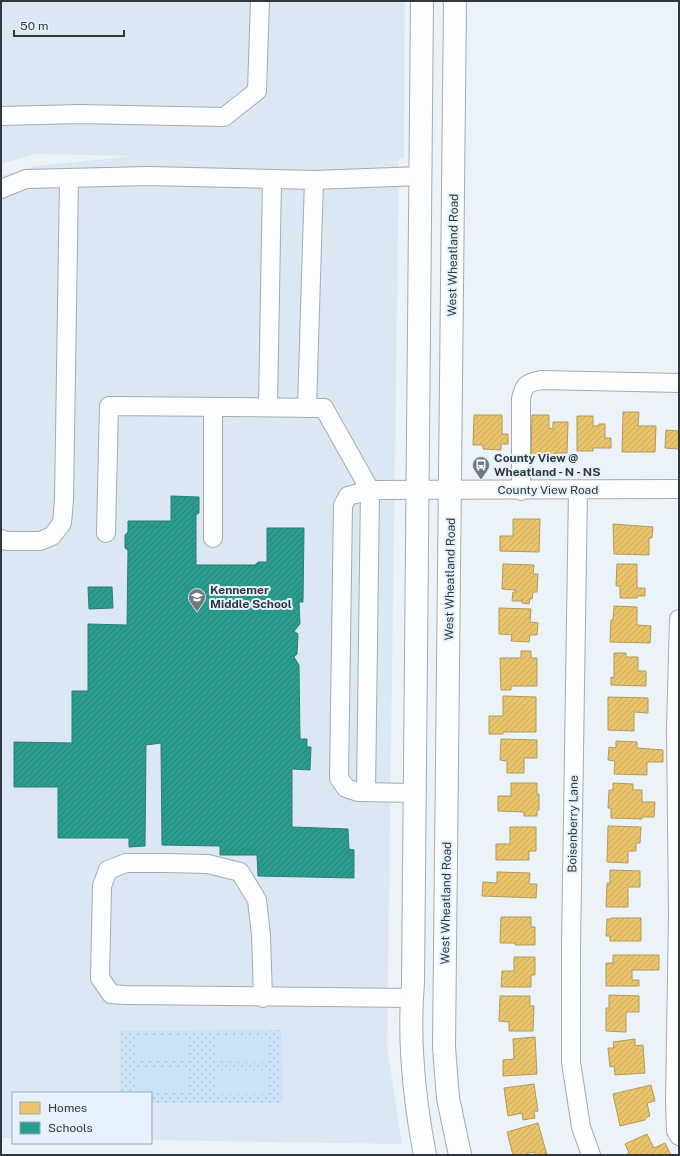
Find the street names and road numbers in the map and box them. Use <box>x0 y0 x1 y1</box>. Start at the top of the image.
street label: West Wheatland Road <box>445 194 461 316</box>
street label: County View Road <box>498 483 598 497</box>
street label: West Wheatland Road <box>442 518 458 640</box>
street label: Boisenberry Lane <box>565 775 581 873</box>
street label: West Wheatland Road <box>438 842 454 964</box>

